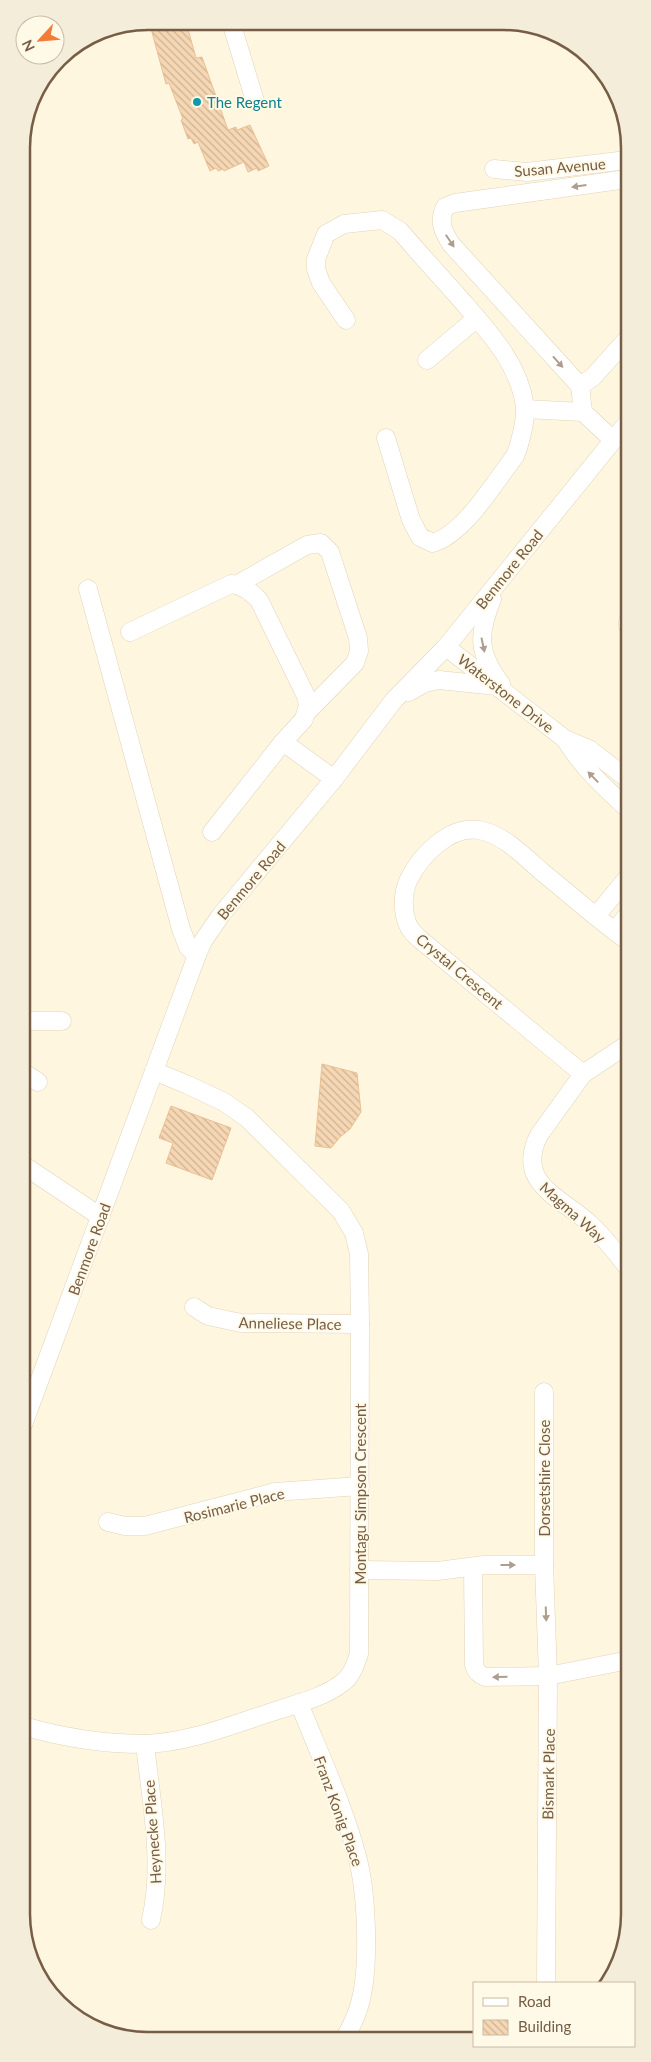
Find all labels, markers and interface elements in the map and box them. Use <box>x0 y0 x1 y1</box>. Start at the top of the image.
north arrow <box>15 15 65 65</box>
text: N <box>18 37 38 54</box>
place label: The Regent <box>207 93 283 111</box>
marker: The Regent <box>191 96 203 108</box>
street label: Susan Avenue <box>514 154 607 180</box>
one-way arrow <box>571 182 587 190</box>
one-way arrow <box>445 234 455 248</box>
one-way arrow <box>552 356 564 368</box>
street label: Benmore Road <box>472 526 546 612</box>
one-way arrow <box>479 638 487 653</box>
street label: Waterstone Drive <box>454 650 558 736</box>
one-way arrow <box>587 771 599 783</box>
street label: Benmore Road <box>213 837 289 923</box>
street label: Crystal Crescent <box>413 929 508 1013</box>
street label: Magma Way <box>536 1178 610 1246</box>
street label: Benmore Road <box>64 1200 114 1298</box>
street label: Anneliese Place <box>238 1313 342 1333</box>
street label: Montagu Simpson Crescent <box>351 1403 369 1585</box>
street label: Dorsetshire Close <box>535 1420 553 1536</box>
street label: Rosimarie Place <box>182 1484 286 1526</box>
one-way arrow <box>501 1561 517 1569</box>
one-way arrow <box>542 1606 550 1622</box>
one-way arrow <box>491 1673 507 1681</box>
street label: Bismark Place <box>538 1728 558 1820</box>
street label: Franz Konig Place <box>311 1753 367 1869</box>
street label: Heynecke Place <box>139 1779 165 1885</box>
legend <box>473 1982 636 2047</box>
text: Road <box>518 1992 551 2010</box>
text: Building <box>518 2017 571 2035</box>

